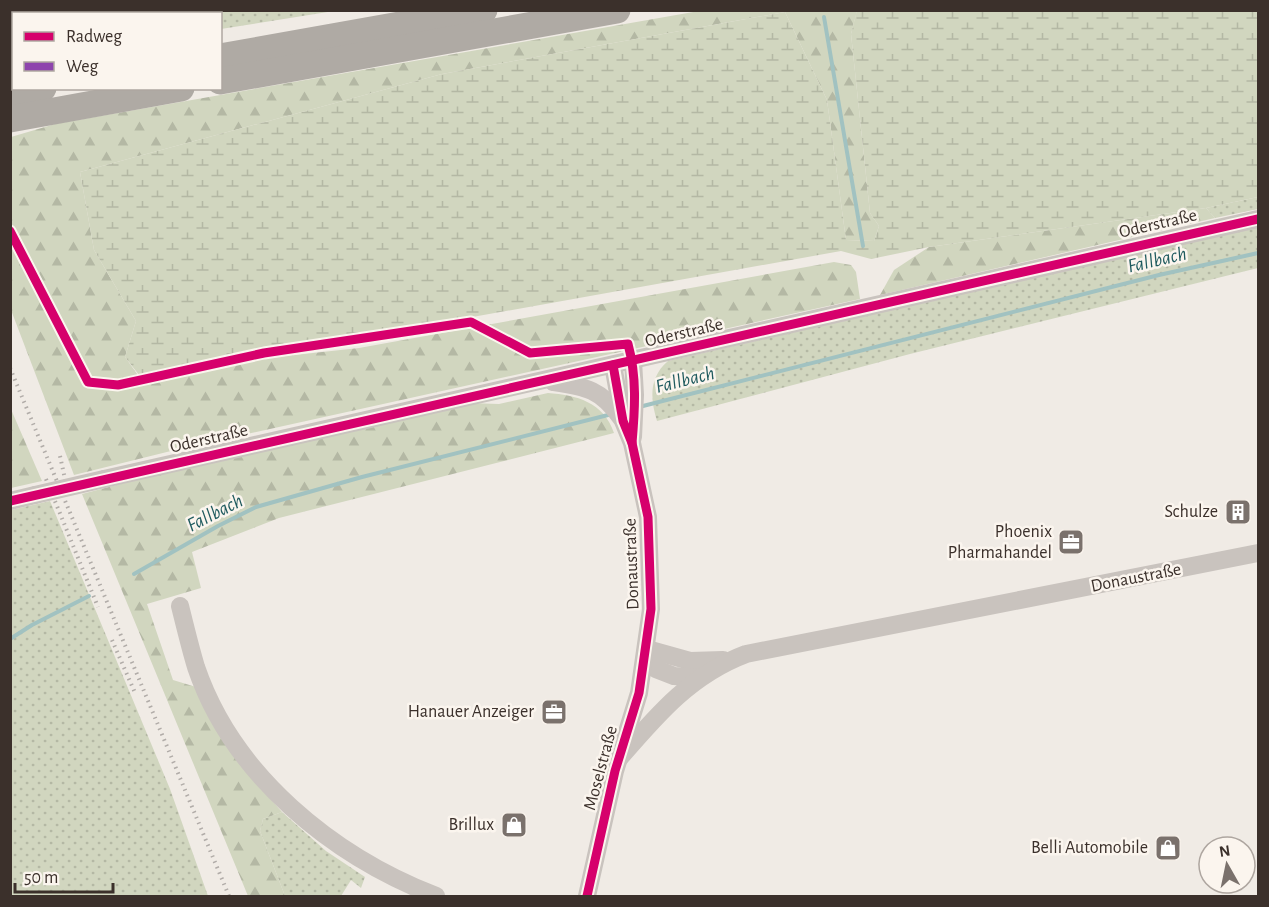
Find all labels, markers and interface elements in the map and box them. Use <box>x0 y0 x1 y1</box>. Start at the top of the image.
legend <box>12 12 222 90</box>
text: Radweg <box>66 28 122 46</box>
text: Weg <box>66 58 98 76</box>
street label: Oderstraße <box>1117 206 1199 242</box>
water label: Fallbach <box>1126 244 1188 276</box>
street label: Oderstraße <box>643 315 725 351</box>
water label: Fallbach <box>653 363 717 397</box>
street label: Oderstraße <box>168 421 250 457</box>
water label: Fallbach <box>184 490 246 536</box>
building icon: Schulze <box>1223 497 1253 527</box>
place label: Schulze <box>1164 503 1218 521</box>
street label: Donaustraße <box>621 518 643 610</box>
place label: Phoenix Pharmahandel <box>948 523 1052 562</box>
office icon: Phoenix Pharmahandel <box>1056 527 1086 557</box>
street label: Donaustraße <box>1089 560 1183 596</box>
office icon: Hanauer Anzeiger <box>539 697 569 727</box>
place label: Hanauer Anzeiger <box>408 703 534 721</box>
street label: Moselstraße <box>581 724 621 812</box>
shop icon: Brillux <box>499 810 529 840</box>
place label: Brillux <box>448 816 494 834</box>
shop icon: Belli Automobile <box>1153 833 1183 863</box>
north arrow <box>1197 835 1257 895</box>
place label: Belli Automobile <box>1031 839 1148 857</box>
text: N <box>1218 842 1232 860</box>
scale bar <box>15 856 112 894</box>
text: 50 m <box>24 869 58 887</box>

